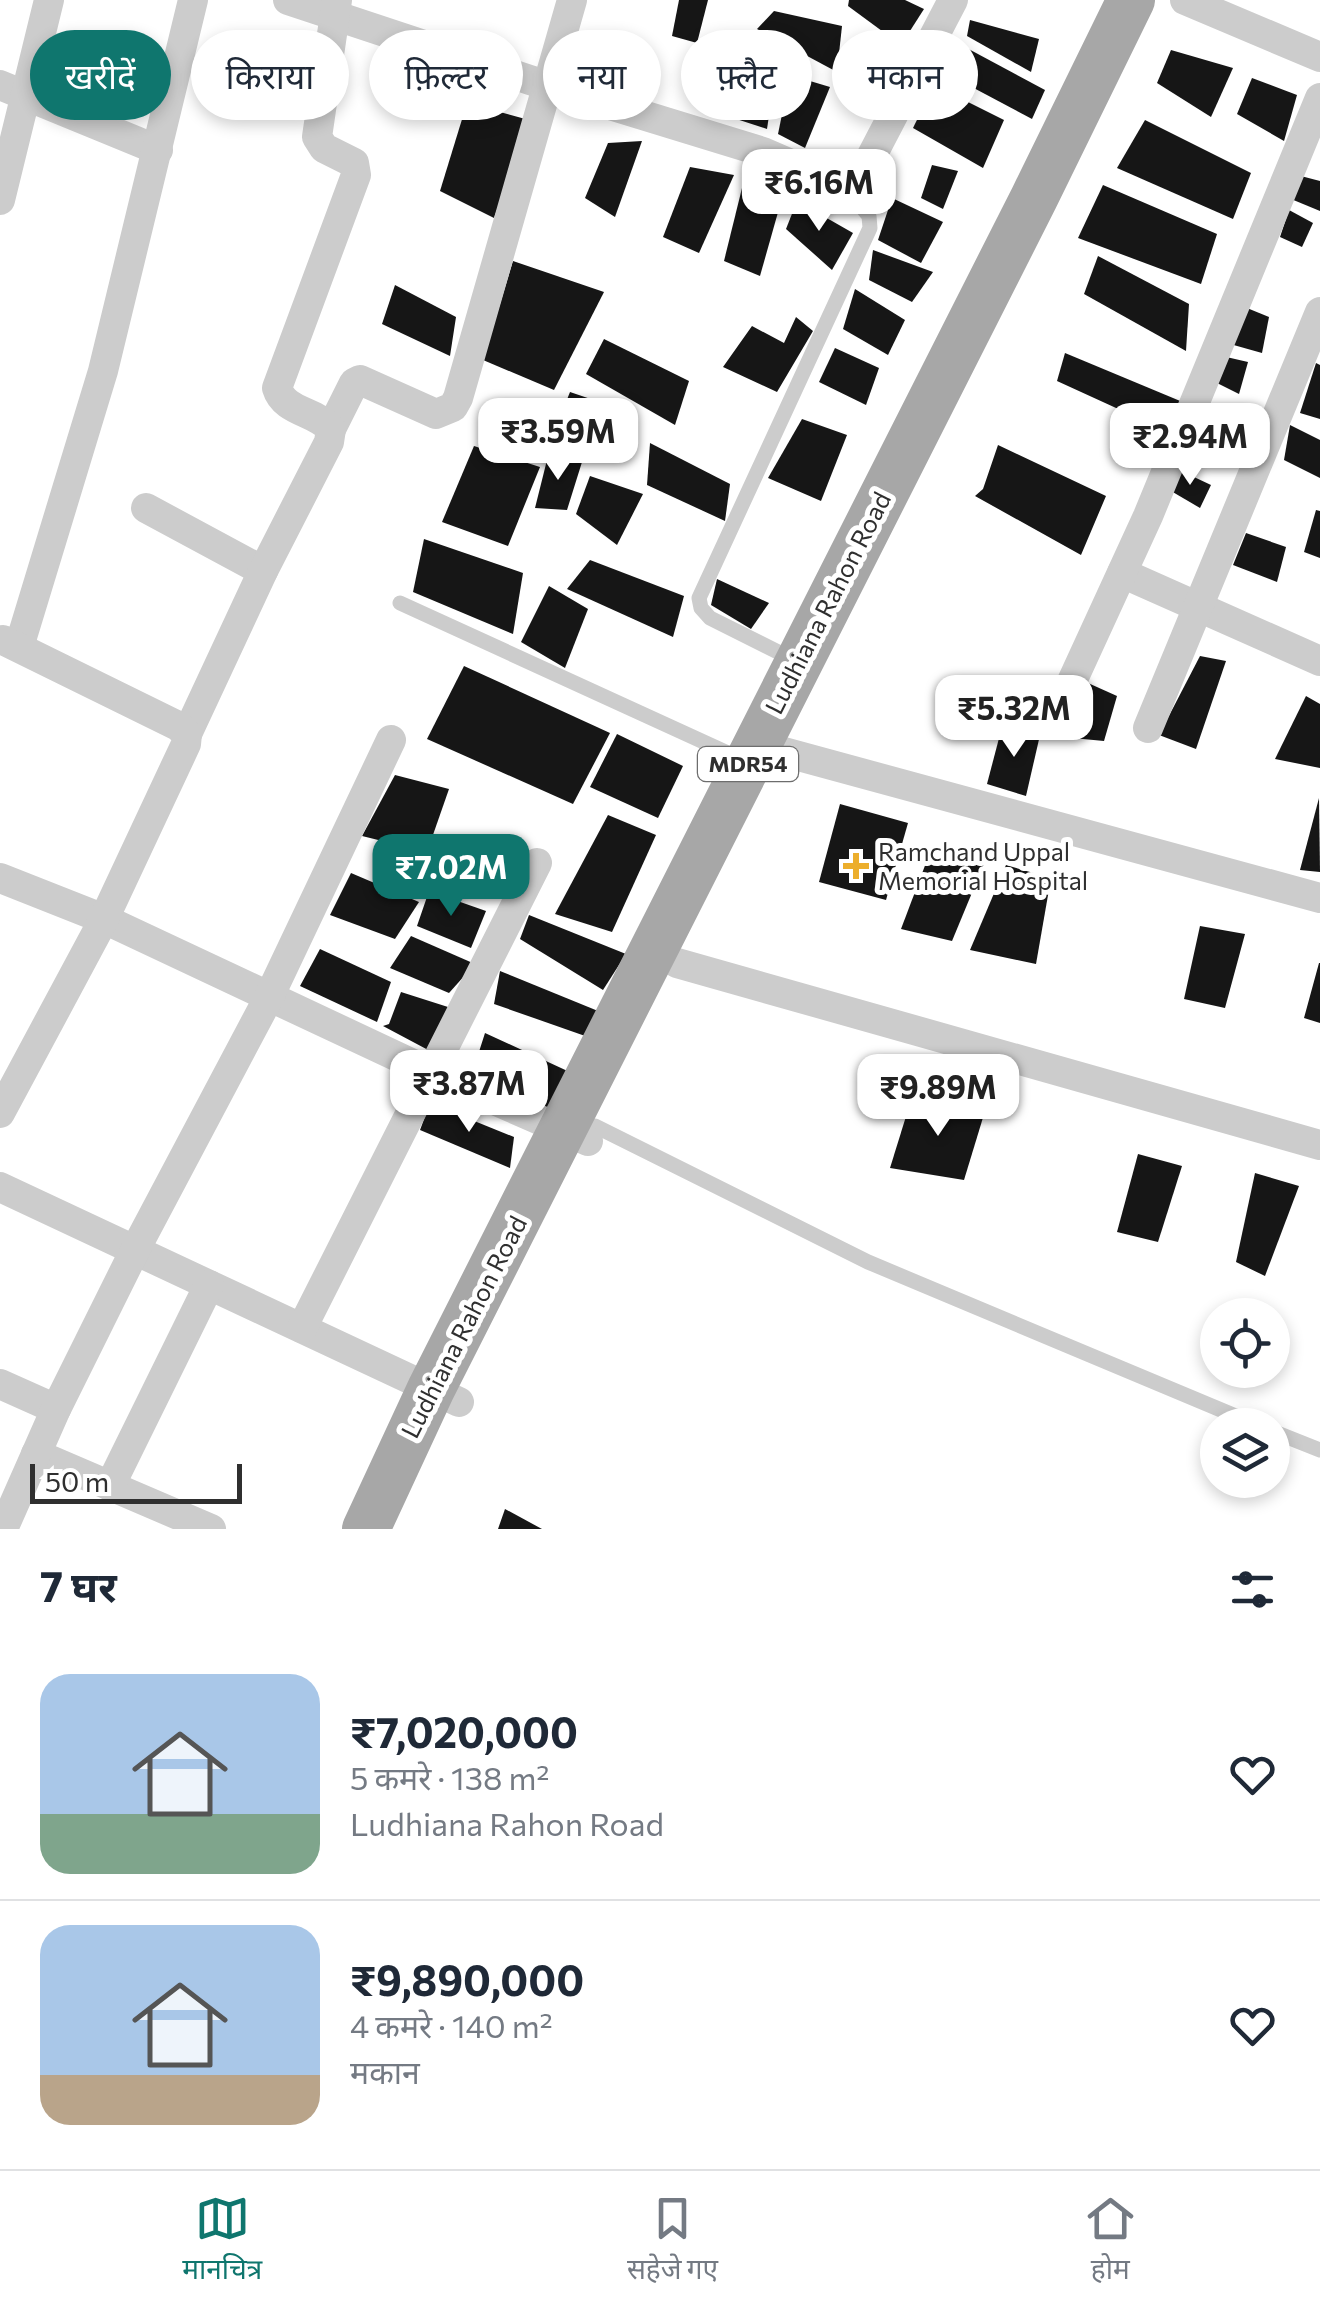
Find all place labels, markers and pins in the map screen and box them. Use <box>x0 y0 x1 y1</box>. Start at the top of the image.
pin: ₹6.16M <box>738 149 900 234</box>
pin: ₹3.59M <box>477 398 639 483</box>
pin: ₹2.94M <box>1109 403 1271 488</box>
pin: ₹5.32M <box>933 675 1095 760</box>
pin: ₹7.02M <box>370 834 532 919</box>
place label: Ramchand Uppal Memorial Hospital <box>878 836 1088 895</box>
marker: Ramchand Uppal Memorial Hospital <box>843 853 869 879</box>
pin: ₹3.87M <box>388 1050 550 1135</box>
pin: ₹9.89M <box>857 1054 1019 1139</box>

